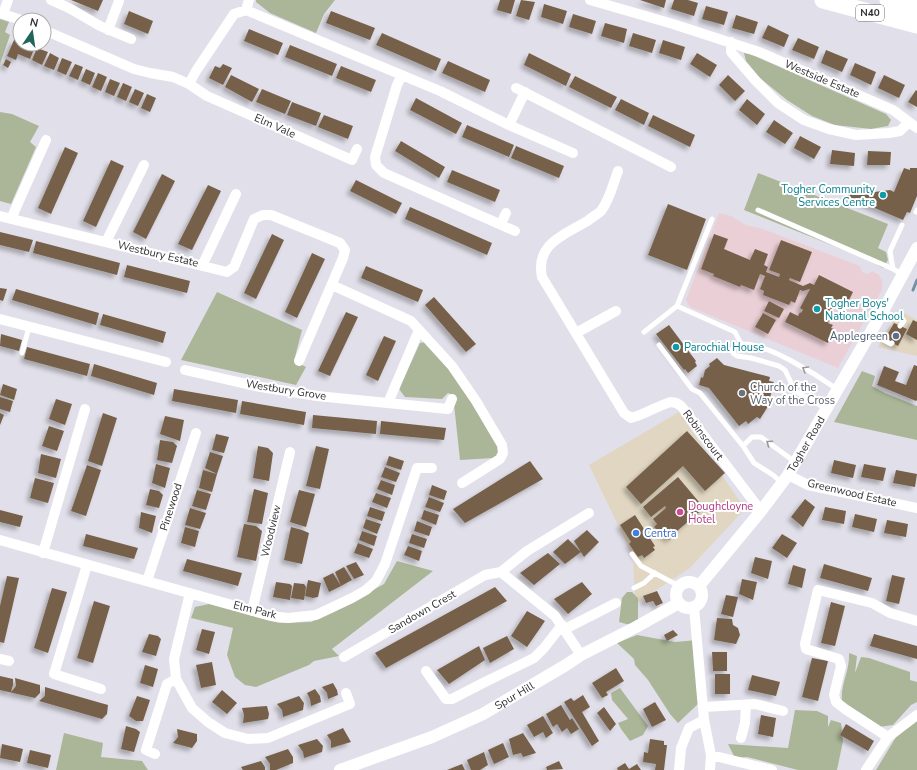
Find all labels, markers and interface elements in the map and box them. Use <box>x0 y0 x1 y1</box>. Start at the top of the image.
road number: N40 <box>856 5 884 21</box>
north arrow <box>12 12 52 52</box>
text: N <box>28 15 40 31</box>
street label: Westside Estate <box>782 56 862 102</box>
street label: Elm Vale <box>252 110 298 142</box>
place label: Togher Community Services Centre <box>781 182 875 210</box>
marker: Togher Community Services Centre <box>878 190 888 200</box>
street label: Westbury Estate <box>116 237 200 271</box>
place label: Togher Boys' National School <box>825 296 904 324</box>
marker: Togher Boys' National School <box>812 304 822 314</box>
place label: Applegreen <box>830 329 888 344</box>
marker: Applegreen <box>891 331 901 341</box>
place label: Parochial House <box>684 340 764 355</box>
marker: Parochial House <box>671 342 681 352</box>
one-way arrow <box>802 366 809 373</box>
street label: Westbury Grove <box>245 376 327 404</box>
place label: Church of the Way of the Cross <box>750 380 835 408</box>
marker: Church of the Way of the Cross <box>737 388 747 398</box>
street label: Robinscourt <box>679 407 727 463</box>
street label: Togher Road <box>784 413 828 475</box>
one-way arrow <box>767 441 774 448</box>
street label: Greenwood Estate <box>806 475 898 511</box>
street label: Pinewood <box>156 481 186 533</box>
place label: Doughcloyne Hotel <box>688 499 753 527</box>
street label: Woodview <box>257 503 285 559</box>
marker: Doughcloyne Hotel <box>675 507 685 517</box>
place label: Centra <box>644 526 677 541</box>
marker: Centra <box>631 528 641 538</box>
street label: Sandown Crest <box>385 586 459 637</box>
street label: Elm Park <box>232 597 279 623</box>
street label: Spur Hill <box>492 678 537 713</box>

